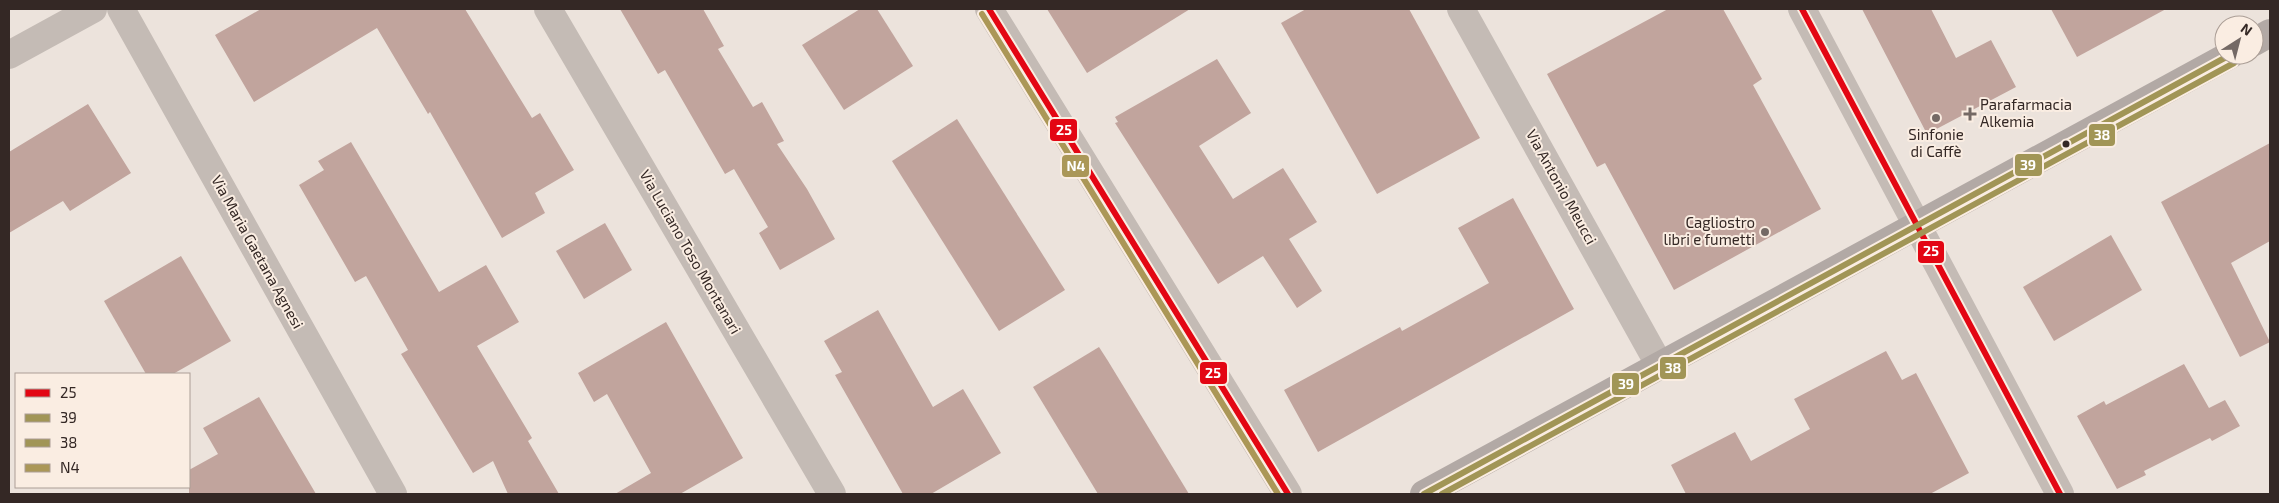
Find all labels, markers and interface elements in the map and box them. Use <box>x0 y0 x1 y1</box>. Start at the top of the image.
north arrow <box>2214 15 2264 65</box>
text: N <box>2238 19 2256 39</box>
place label: Parafarmacia Alkemia <box>1980 95 2072 130</box>
marker: Parafarmacia Alkemia <box>1964 108 1976 120</box>
marker: Sinfonie di Caffè <box>1930 112 1942 124</box>
line badge: 25 <box>1049 118 1078 142</box>
text: 25 <box>1056 121 1072 138</box>
line badge: 38 <box>2088 123 2116 147</box>
place label: Sinfonie di Caffè <box>1908 125 1964 160</box>
street label: Via Antonio Meucci <box>1523 126 1601 247</box>
text: 38 <box>2094 126 2110 143</box>
unlabelled marker <box>2061 139 2071 149</box>
line badge: 39 <box>2014 153 2043 177</box>
line badge: N4 <box>1061 154 1090 178</box>
text: 39 <box>2020 156 2036 173</box>
text: N4 <box>1066 157 1086 174</box>
street label: Via Luciano Toso Montanari <box>636 166 745 337</box>
street label: Via Maria Gaetana Agnesi <box>208 172 308 331</box>
place label: Cagliostro libri e fumetti <box>1663 213 1755 248</box>
marker: Cagliostro libri e fumetti <box>1759 226 1771 238</box>
line badge: 25 <box>1917 240 1945 264</box>
text: 25 <box>1923 242 1939 259</box>
line badge: 38 <box>1659 356 1687 380</box>
text: 38 <box>1665 359 1681 376</box>
line badge: 25 <box>1199 361 1228 385</box>
text: 25 <box>1205 364 1221 381</box>
line badge: 39 <box>1611 372 1640 396</box>
legend <box>15 373 190 488</box>
text: 39 <box>1618 375 1634 392</box>
text: 25 <box>60 383 76 401</box>
text: 39 <box>60 408 77 426</box>
text: 38 <box>60 433 77 451</box>
text: N4 <box>60 458 80 476</box>

